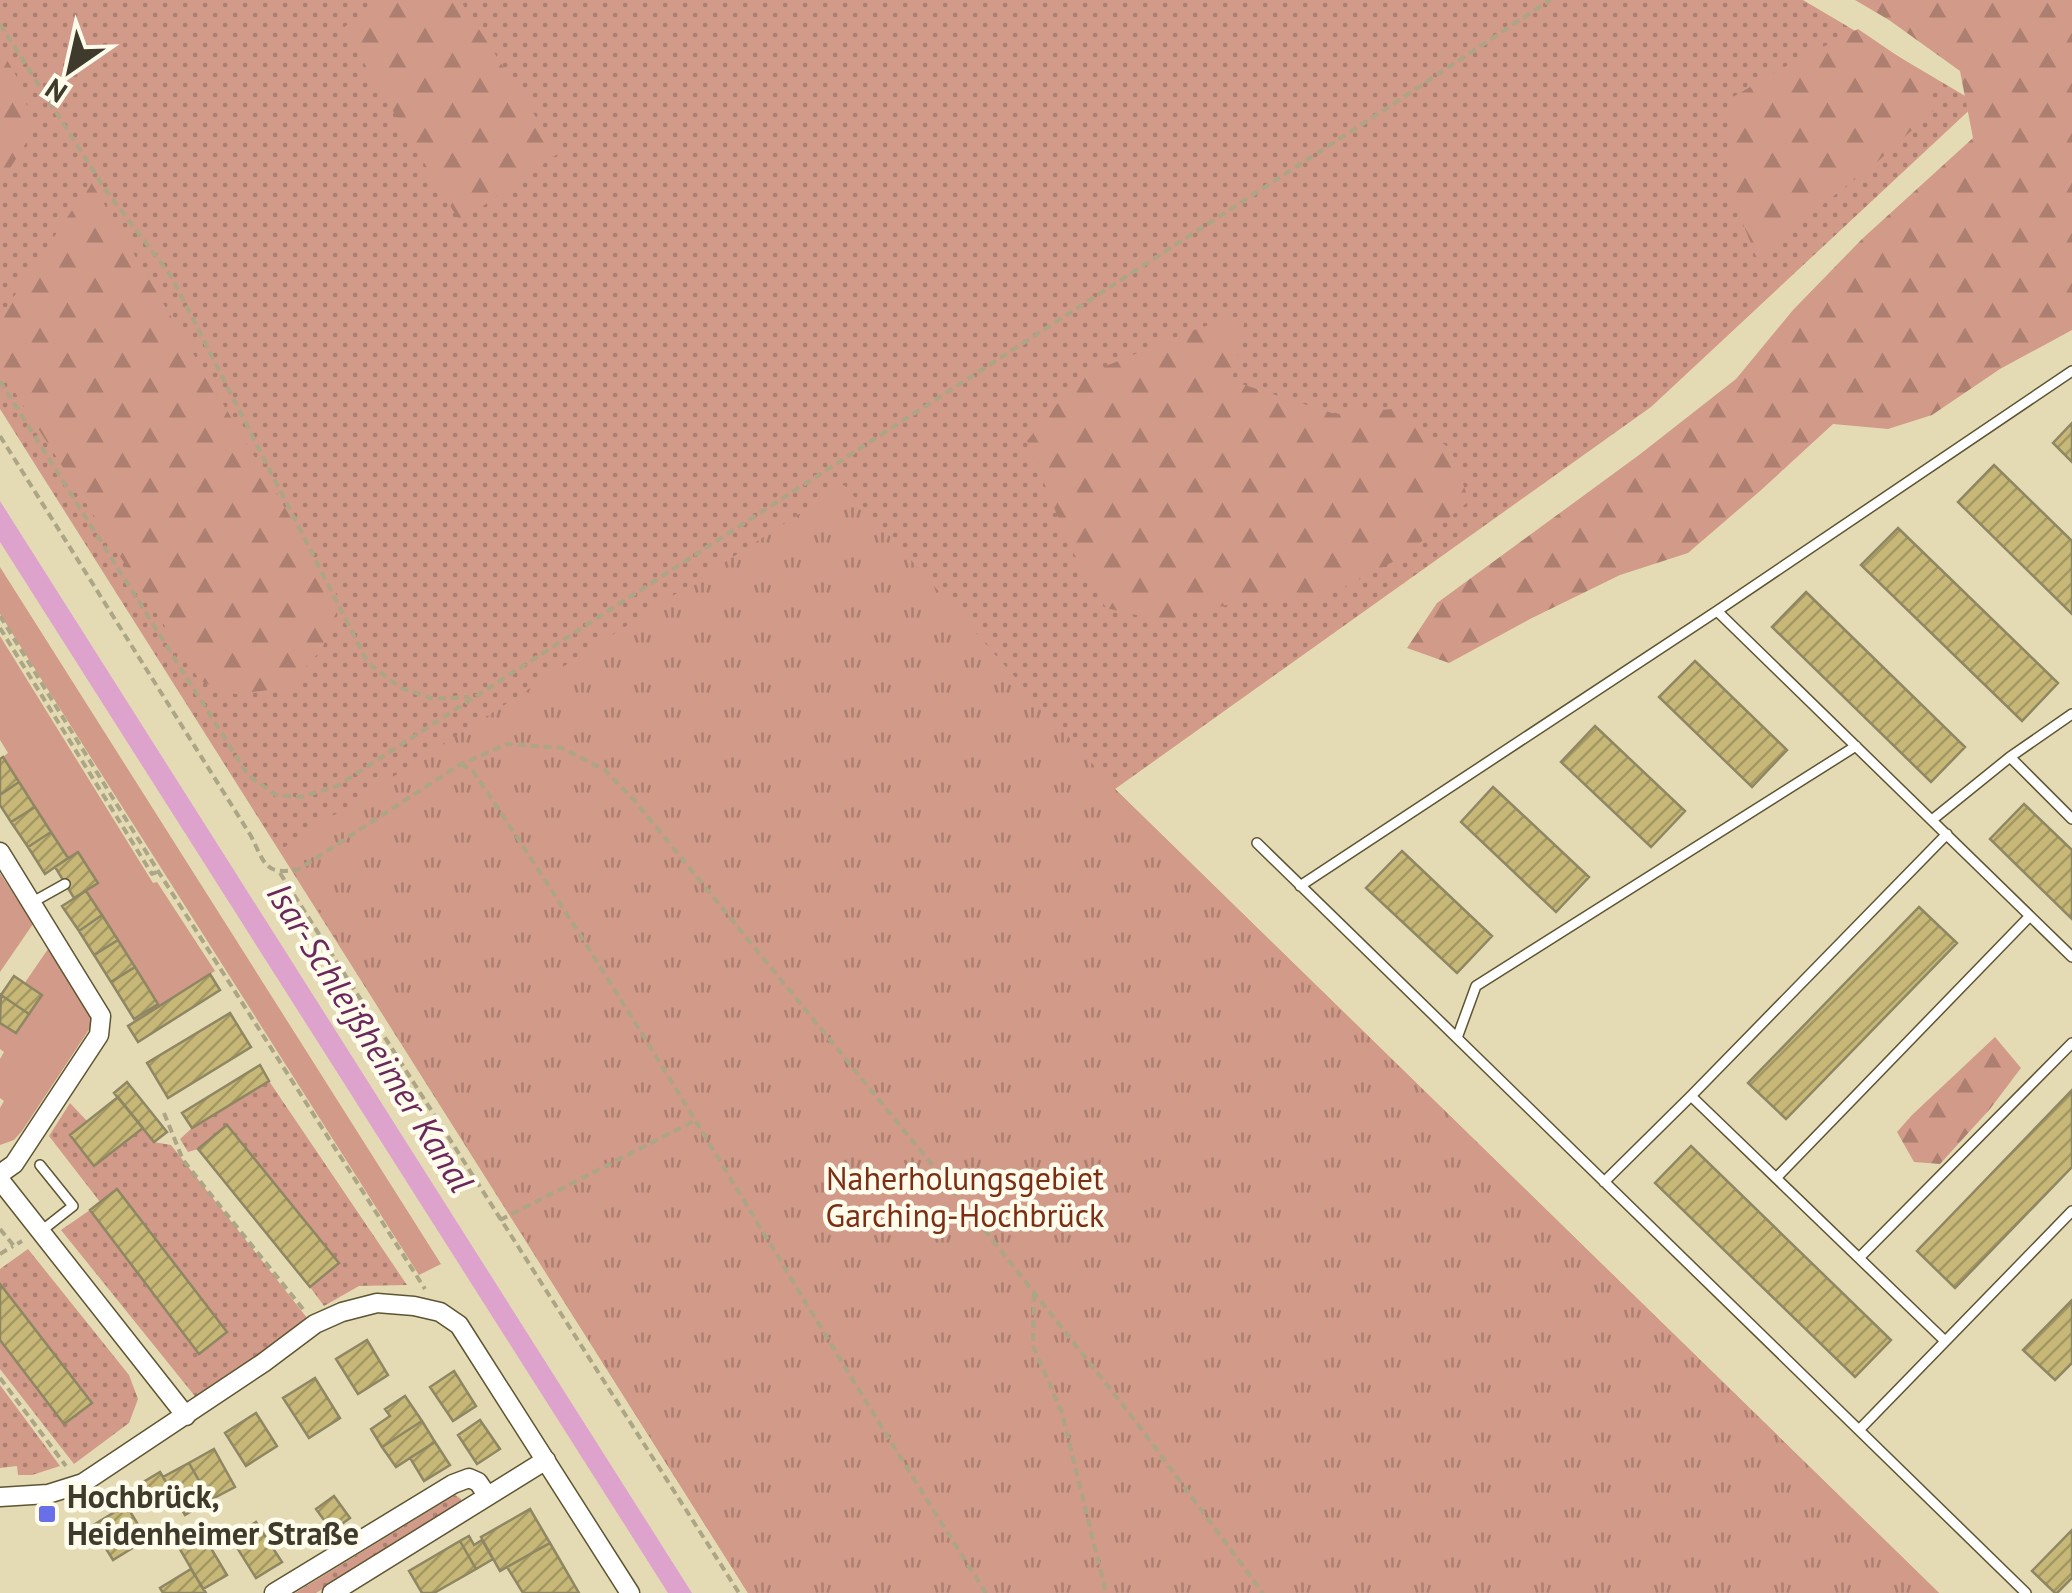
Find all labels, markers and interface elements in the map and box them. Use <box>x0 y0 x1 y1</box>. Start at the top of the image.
north arrow <box>20 20 120 120</box>
text: N <box>38 71 74 112</box>
water label: Isar-Schleißheimer Kanal <box>257 873 485 1201</box>
park label: Naherholungsgebiet Garching-Hochbrück <box>826 1157 1105 1236</box>
place label: Hochbrück, Heidenheimer Straße <box>67 1475 359 1554</box>
marker: Hochbrück, Heidenheimer Straße <box>36 1503 58 1525</box>

